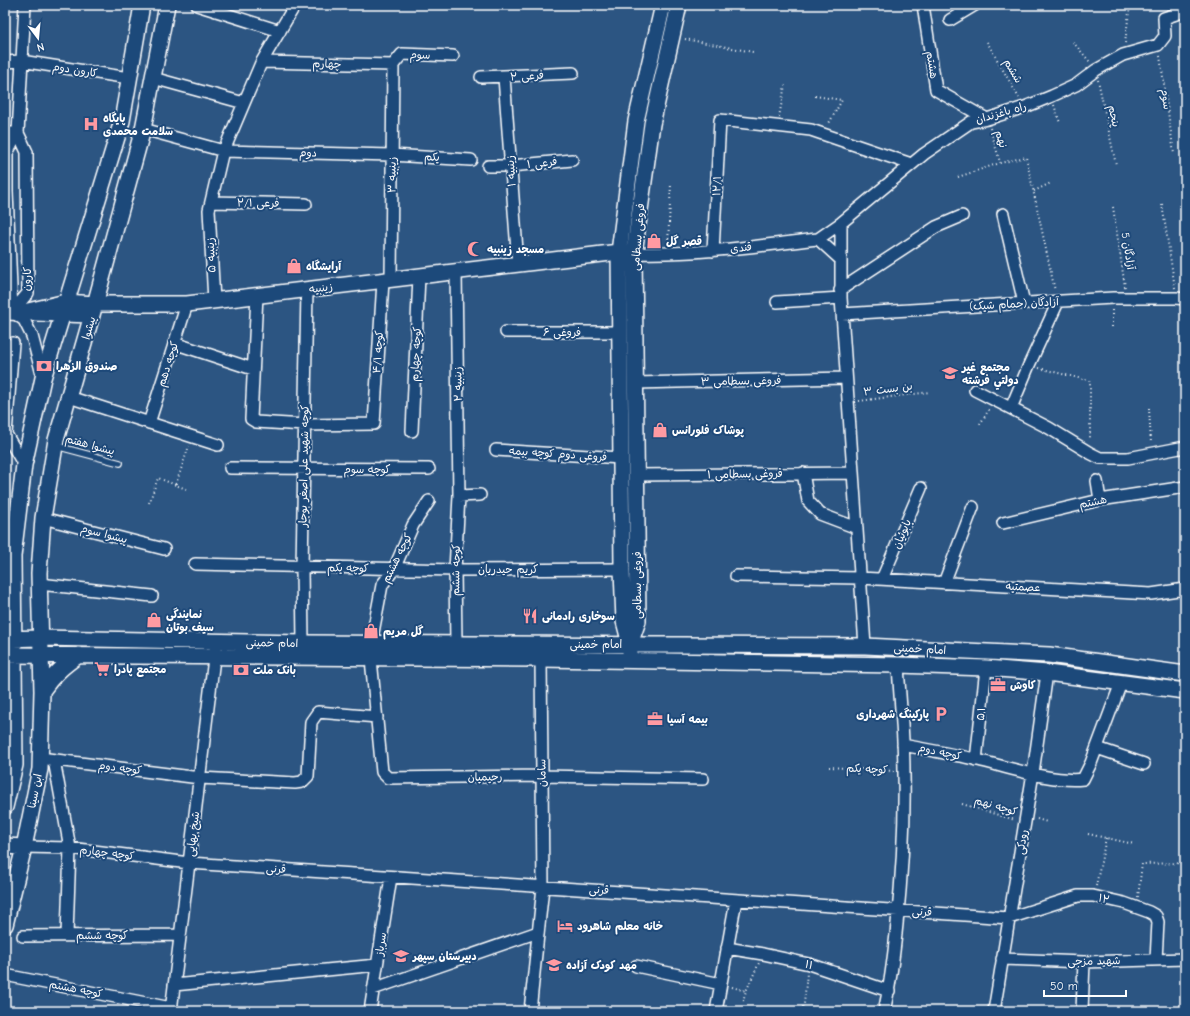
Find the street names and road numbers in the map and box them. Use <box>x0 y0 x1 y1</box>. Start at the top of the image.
street label: سوم <box>409 48 431 64</box>
street label: هشتم <box>921 50 941 80</box>
street label: ششم <box>999 56 1025 87</box>
street label: چهارم <box>312 57 342 73</box>
street label: کارون دوم <box>51 60 99 82</box>
street label: فرعی ۲ <box>510 69 544 84</box>
street label: سوم <box>1156 88 1174 111</box>
street label: راه باغزندان <box>974 100 1028 127</box>
street label: پنجم <box>1103 104 1123 129</box>
street label: نهم <box>990 129 1010 150</box>
street label: دوم <box>299 146 317 162</box>
street label: یکم <box>424 150 440 166</box>
street label: زینبیه ۱ <box>503 155 520 187</box>
street label: فرعی ۱ <box>526 155 558 172</box>
street label: زینبیه ۳ <box>385 157 400 193</box>
street label: ۱۲/۱ <box>710 176 724 196</box>
street label: فرعی ۲/۱ <box>237 196 279 211</box>
street label: فروغی بسطامی <box>629 203 648 271</box>
street label: آزادگان 5 <box>1119 231 1138 272</box>
street label: زینبیه ۵ <box>204 237 219 273</box>
street label: قندی <box>729 240 753 256</box>
street label: کارون <box>20 266 34 291</box>
street label: زینبیه <box>308 280 334 297</box>
street label: آزادگان (حمام شیک) <box>969 295 1060 315</box>
street label: پیشوا <box>80 315 99 341</box>
street label: کوچه چهارم <box>408 326 426 382</box>
street label: فروغی ۶ <box>543 326 581 340</box>
street label: کوچه ۴/۱ <box>370 330 387 374</box>
street label: کوچه دهم <box>155 339 183 389</box>
street label: زینبیه ۲ <box>451 366 466 402</box>
street label: فروغی بسطامی ۳ <box>701 374 781 389</box>
street label: بن بست ۳ <box>863 380 914 399</box>
street label: کوچه شهید علی اصغر بوجار <box>296 404 313 528</box>
street label: پیشوا هفتم <box>63 432 116 460</box>
street label: فروغی دوم کوچه بیمه <box>508 444 608 466</box>
street label: کوچه سوم <box>344 463 391 478</box>
street label: فروغی بسطامی ۱ <box>707 467 783 482</box>
street label: هشتم <box>1078 493 1108 513</box>
street label: بابوئیان <box>890 517 915 551</box>
street label: پیشوا سوم <box>79 522 129 548</box>
street label: کوچه هشتم <box>379 531 417 586</box>
street label: کوچه ششم <box>449 544 465 596</box>
street label: فروغی بسطامی <box>631 551 645 619</box>
street label: کوچه یکم <box>327 561 369 577</box>
street label: کریم حیدریان <box>478 563 538 578</box>
street label: عصمتیه <box>1005 580 1041 594</box>
street label: امام خمینی <box>246 636 298 652</box>
street label: امام خمینی <box>570 638 622 653</box>
street label: امام خمینی <box>893 641 947 659</box>
street label: ۵.۱ <box>974 707 988 721</box>
street label: کوچه دوم <box>917 741 963 765</box>
street label: کوچه دوم <box>97 759 143 779</box>
street label: سامان <box>535 759 549 787</box>
street label: کوچه یکم <box>846 761 888 779</box>
street label: رحیمیان <box>468 770 502 784</box>
street label: ابن سینا <box>25 773 46 810</box>
street label: کوچه نهم <box>972 794 1019 820</box>
street label: شیخ بهایی <box>184 811 203 858</box>
street label: رودکی <box>1014 828 1031 856</box>
street label: کوچه چهارم <box>79 843 135 865</box>
street label: قرنی <box>266 862 286 877</box>
street label: قرنی <box>589 883 609 898</box>
street label: ۱۲ <box>1097 891 1111 907</box>
street label: قرنی <box>912 905 932 920</box>
street label: کوچه ششم <box>76 929 128 944</box>
street label: سرباز <box>373 931 390 958</box>
street label: شهید مزجی <box>1067 954 1121 969</box>
street label: ۱۱ <box>803 958 815 972</box>
street label: کوچه هشتم <box>48 977 104 1003</box>

